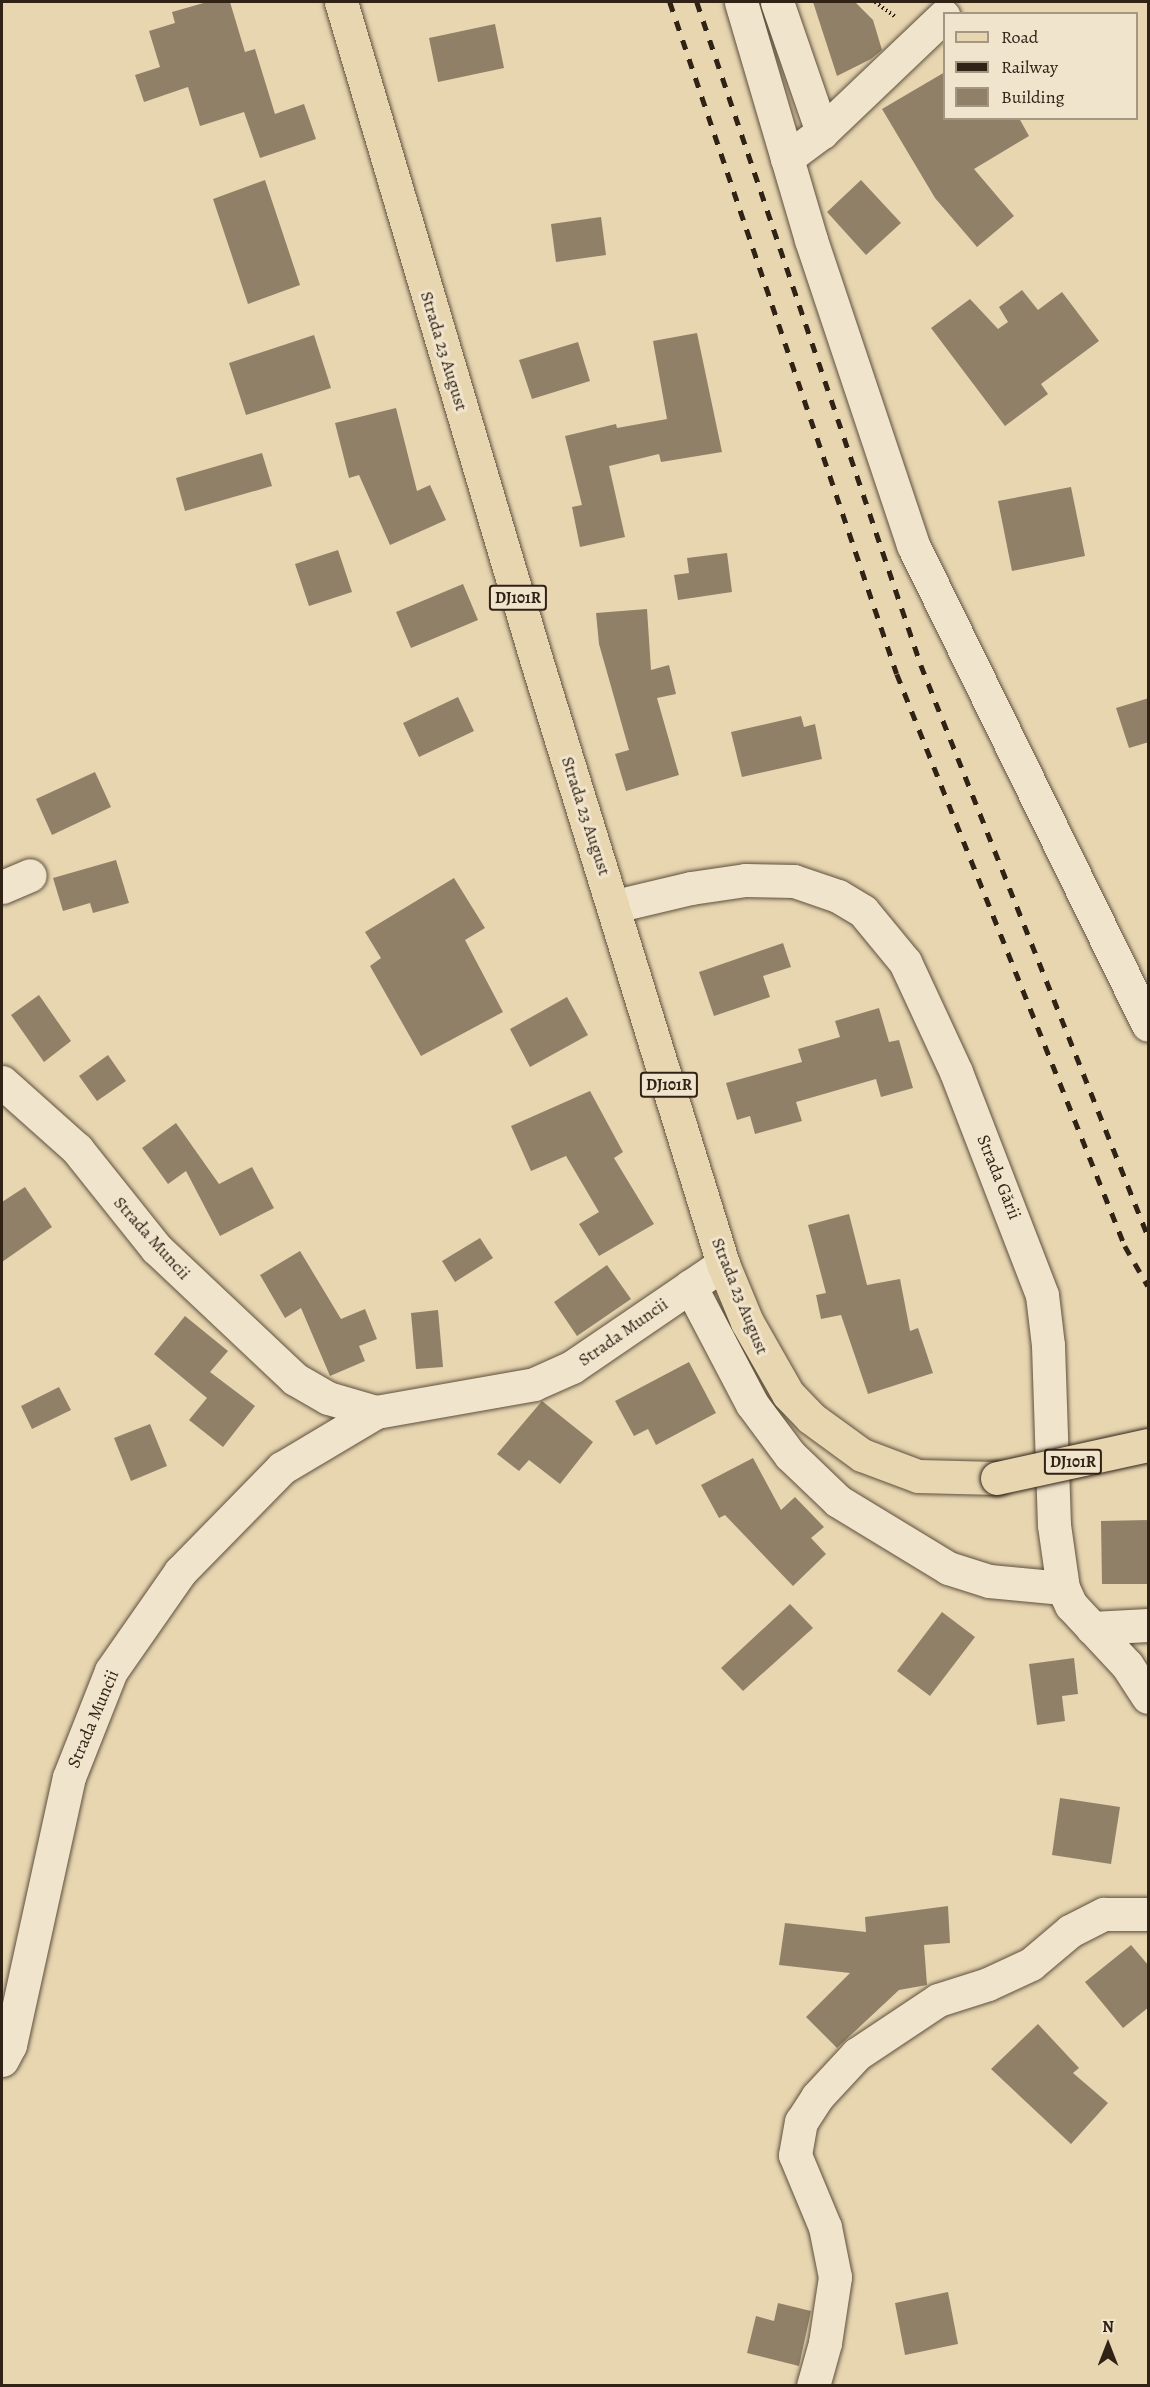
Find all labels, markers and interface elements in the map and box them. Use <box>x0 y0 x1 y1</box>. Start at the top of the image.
legend <box>943 12 1138 120</box>
text: Road <box>1001 25 1038 49</box>
text: Railway <box>1001 55 1058 79</box>
text: Building <box>1001 85 1065 109</box>
street label: Strada 23 August <box>416 289 472 413</box>
road number: DJ101R <box>488 585 548 611</box>
street label: Strada 23 August <box>557 754 615 878</box>
road number: DJ101R <box>639 1072 699 1098</box>
street label: Strada Gării <box>972 1131 1026 1223</box>
street label: Strada Muncii <box>109 1192 195 1284</box>
street label: Strada 23 August <box>707 1235 773 1357</box>
street label: Strada Muncii <box>574 1293 672 1371</box>
road number: DJ101R <box>1043 1449 1103 1475</box>
street label: Strada Muncii <box>63 1667 123 1771</box>
north arrow <box>1078 2315 1138 2375</box>
text: N <box>1102 2316 1114 2338</box>

